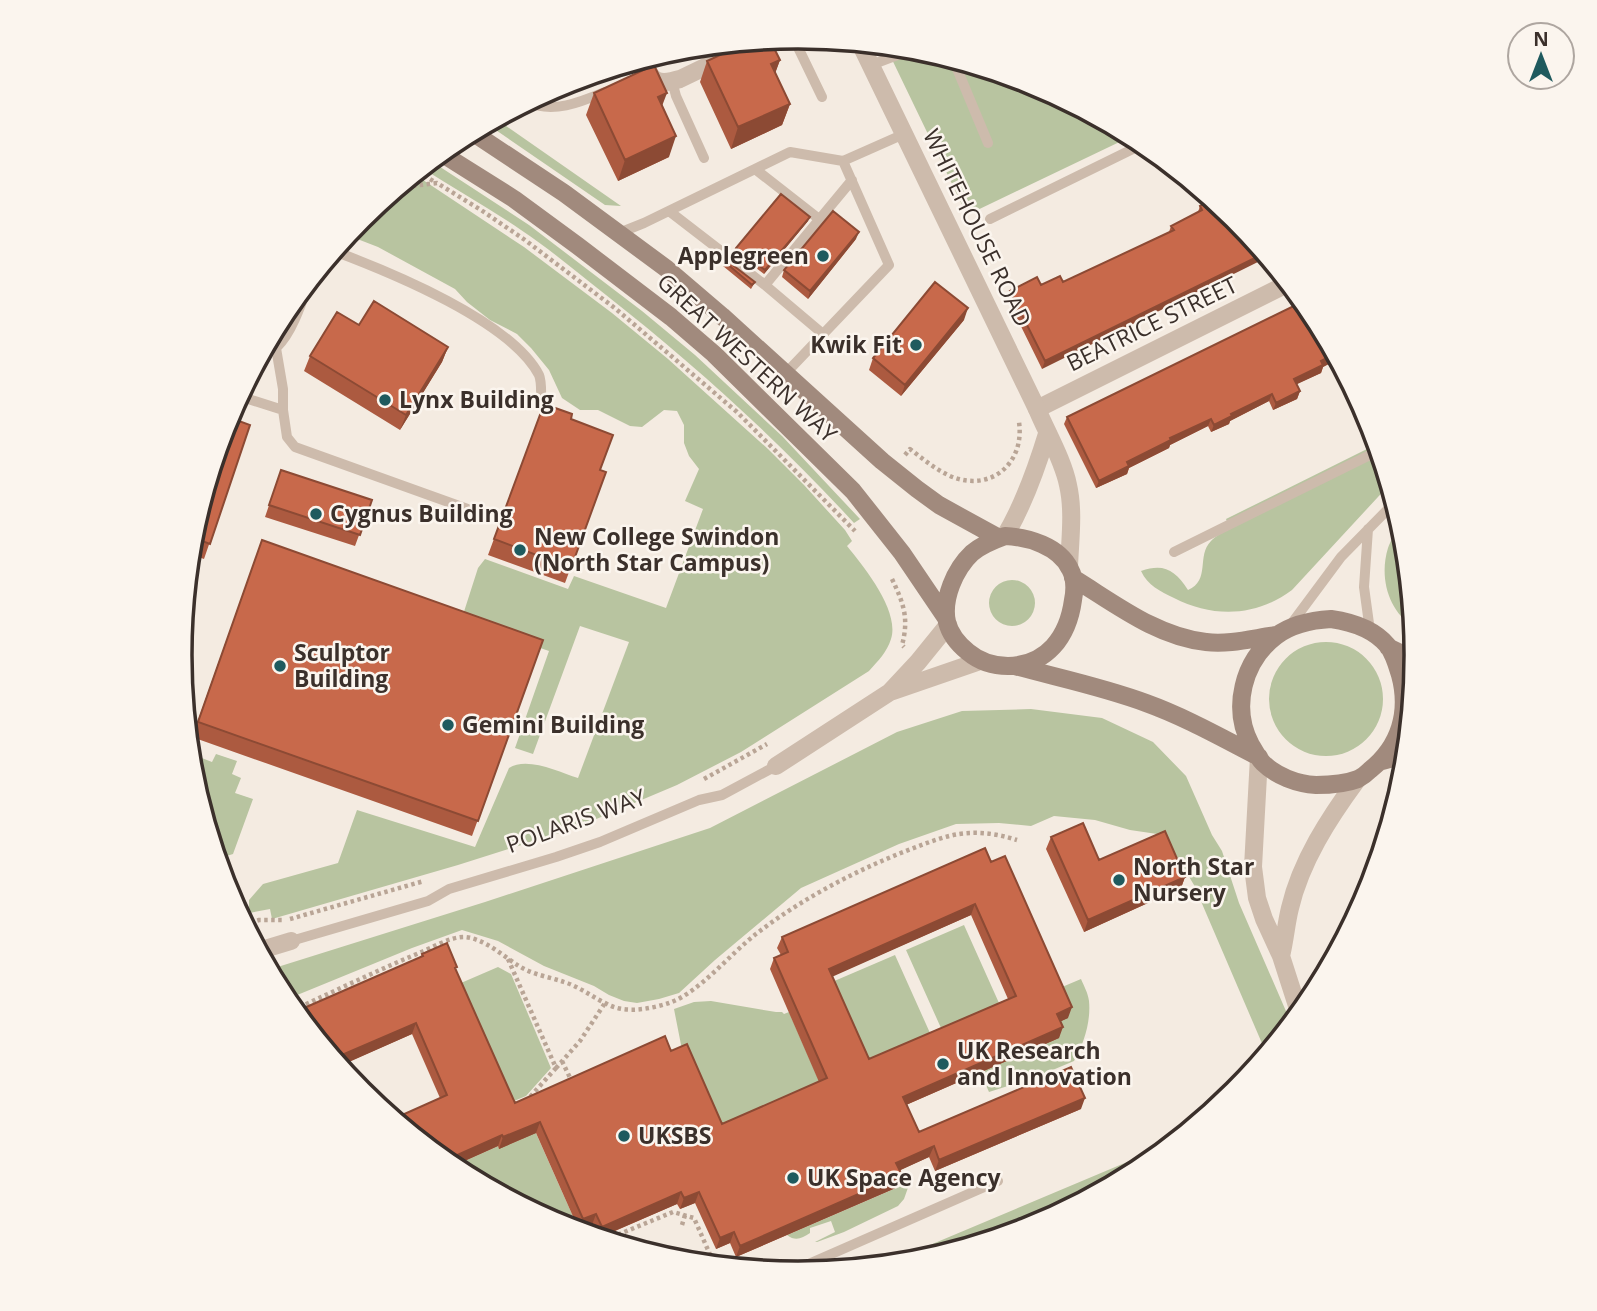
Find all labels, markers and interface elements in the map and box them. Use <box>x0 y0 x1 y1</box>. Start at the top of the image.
north arrow <box>1506 21 1576 91</box>
text: N <box>1533 26 1549 52</box>
street label: WHITEHOUSE ROAD <box>916 123 1040 332</box>
place label: Applegreen <box>678 239 809 271</box>
marker: Applegreen <box>815 248 831 264</box>
street label: GREAT WESTERN WAY <box>651 265 845 449</box>
street label: BEATRICE STREET <box>1061 268 1243 378</box>
place label: Kwik Fit <box>810 328 902 360</box>
marker: Kwik Fit <box>908 337 924 353</box>
place label: Lynx Building <box>399 383 554 415</box>
marker: Lynx Building <box>377 392 393 408</box>
place label: Cygnus Building <box>330 497 513 529</box>
marker: Cygnus Building <box>308 506 324 522</box>
place label: New College Swindon (North Star Campus) <box>534 520 779 578</box>
marker: New College Swindon (North Star Campus) <box>512 542 528 558</box>
place label: Sculptor Building <box>294 636 390 694</box>
marker: Sculptor Building <box>272 658 288 674</box>
place label: Gemini Building <box>462 708 644 740</box>
marker: Gemini Building <box>440 717 456 733</box>
street label: POLARIS WAY <box>502 780 650 860</box>
place label: North Star Nursery <box>1133 850 1254 908</box>
marker: North Star Nursery <box>1111 872 1127 888</box>
place label: UK Research and Innovation <box>957 1034 1132 1092</box>
marker: UK Research and Innovation <box>935 1056 951 1072</box>
place label: UKSBS <box>638 1119 711 1151</box>
marker: UKSBS <box>616 1128 632 1144</box>
place label: UK Space Agency <box>807 1161 1002 1193</box>
marker: UK Space Agency <box>785 1170 801 1186</box>

